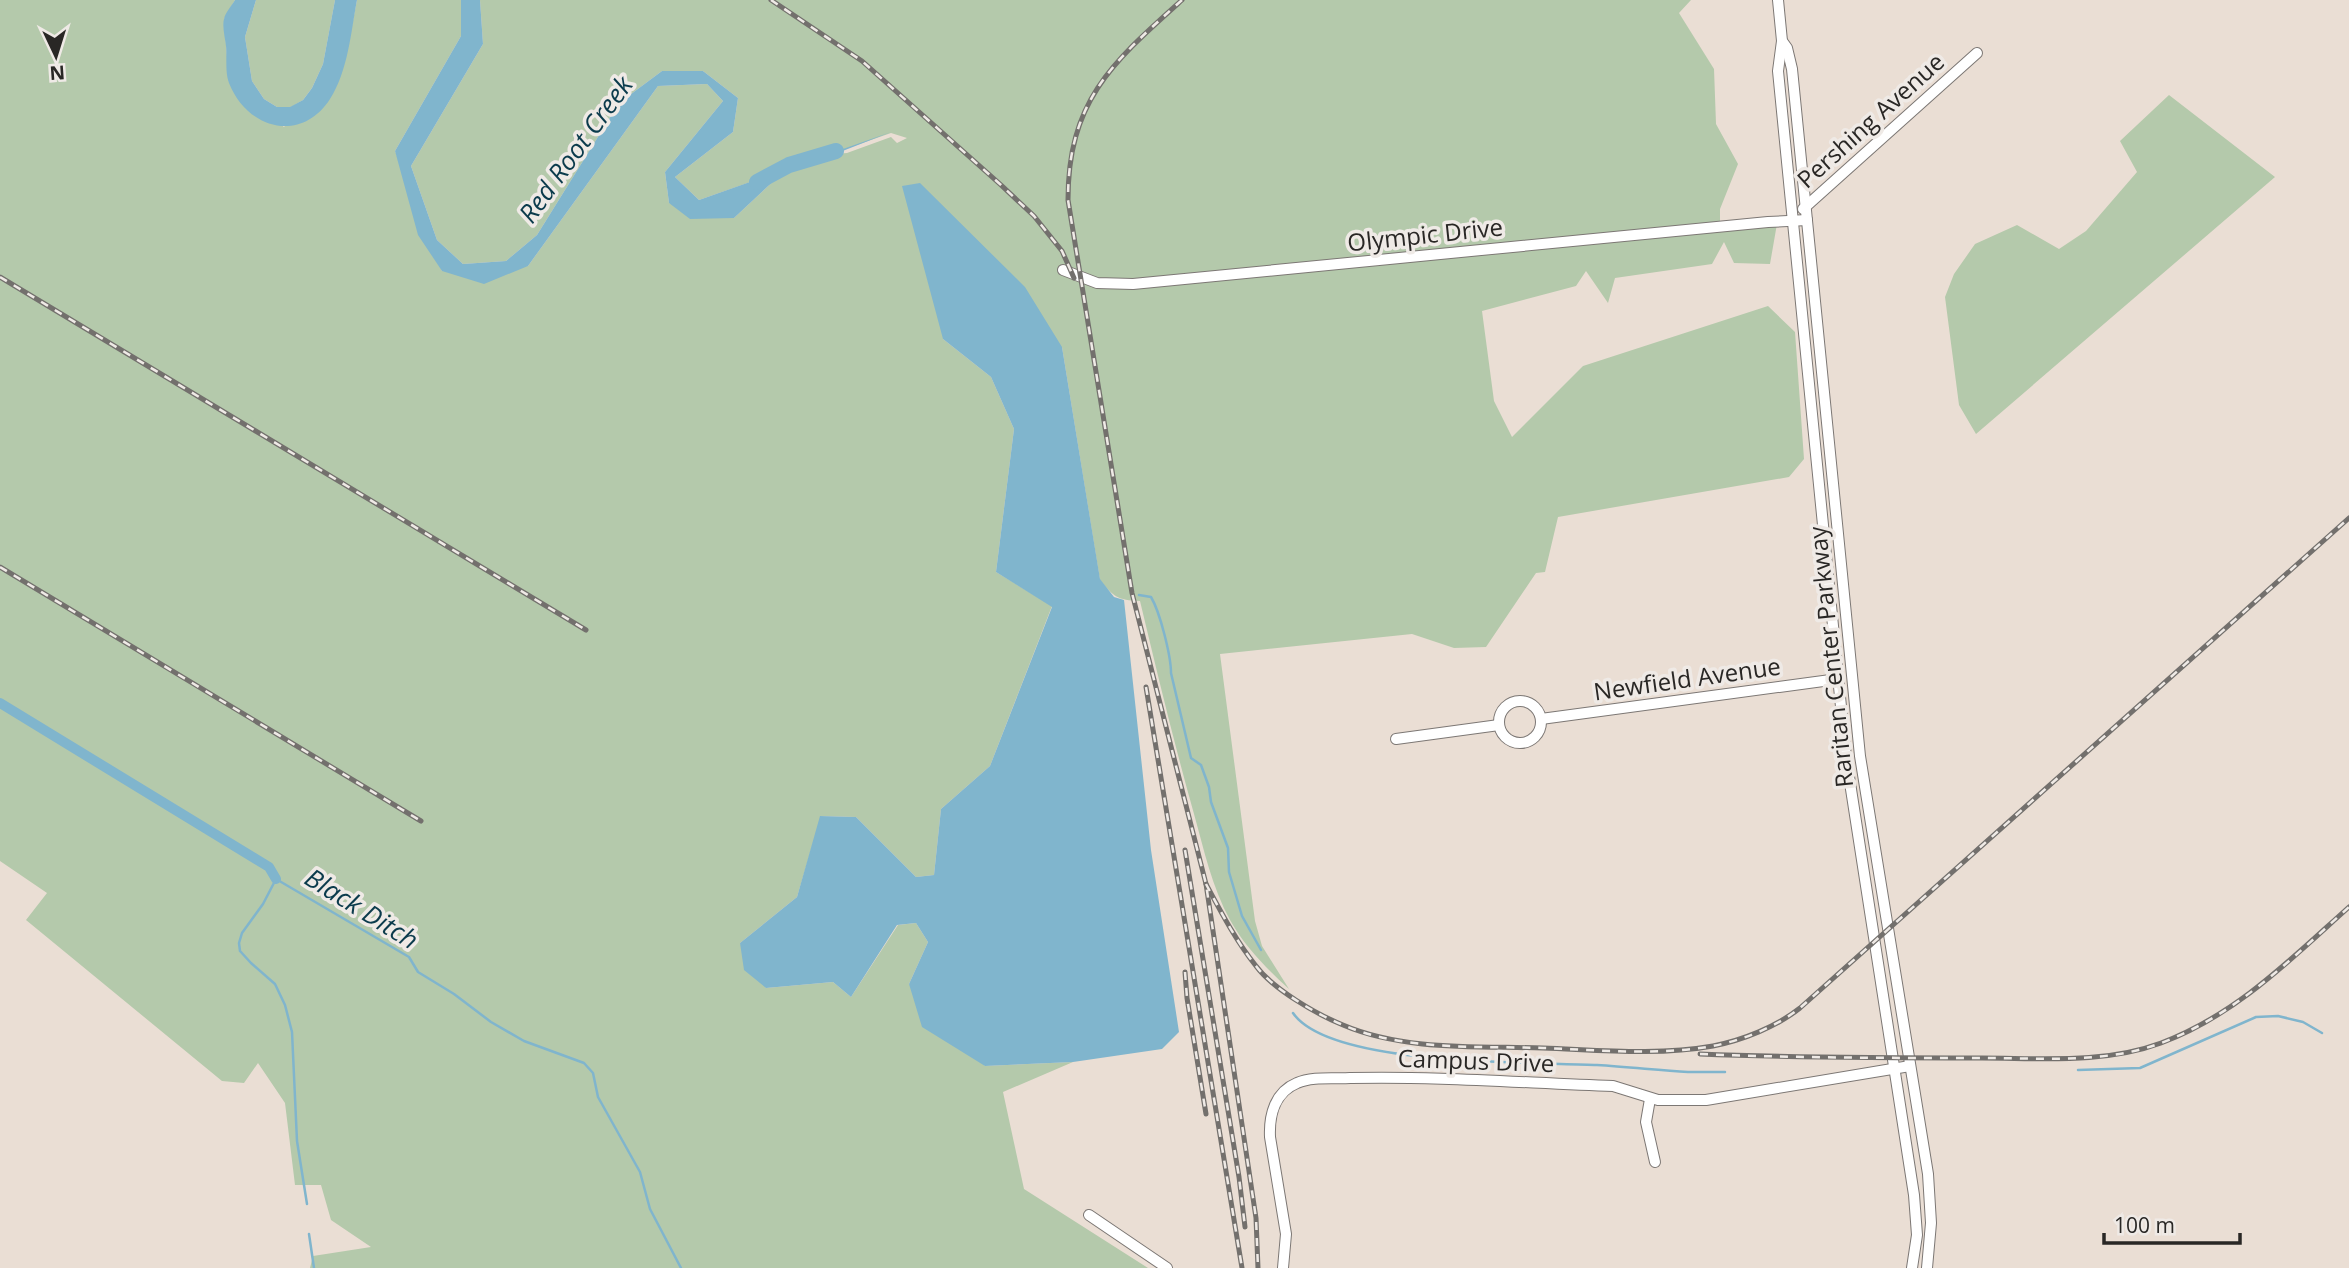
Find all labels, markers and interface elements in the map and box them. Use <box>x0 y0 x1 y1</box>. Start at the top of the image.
north arrow <box>21 21 91 91</box>
street label: Pershing Avenue <box>1789 45 1951 195</box>
text: N <box>49 59 66 86</box>
water label: Red Root Creek <box>510 67 641 230</box>
street label: Olympic Drive <box>1346 209 1504 259</box>
street label: Raritan Center Parkway <box>1800 524 1860 789</box>
street label: Newfield Avenue <box>1591 649 1783 707</box>
water label: Black Ditch <box>298 859 426 957</box>
street label: Campus Drive <box>1397 1041 1555 1079</box>
scale bar <box>2104 1202 2240 1246</box>
text: 100 m <box>2114 1211 2175 1239</box>

